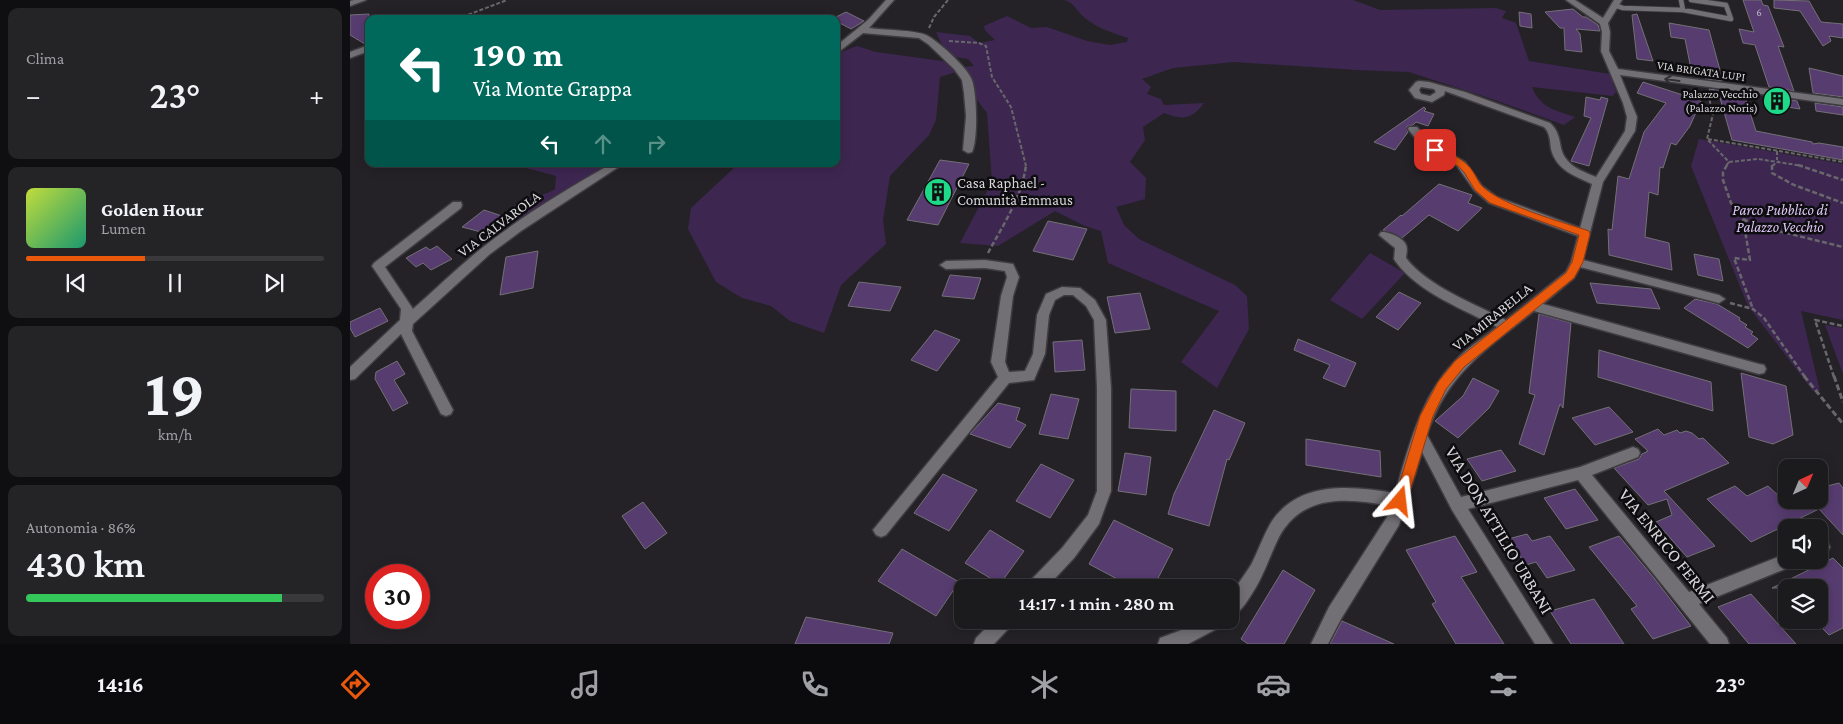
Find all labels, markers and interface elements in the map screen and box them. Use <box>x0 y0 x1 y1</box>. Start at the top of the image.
house number: 6 <box>1756 6 1762 18</box>
icon: left <box>390 35 455 100</box>
text: 190 m <box>473 35 563 74</box>
text: Clima <box>26 50 64 67</box>
street label: VIA BRIGATA LUPI <box>1656 58 1746 84</box>
text: 23° <box>150 74 200 116</box>
one-way arrow <box>1664 75 1680 85</box>
text: Via Monte Grappa <box>473 76 632 101</box>
text: − <box>26 80 41 111</box>
text: + <box>309 80 324 111</box>
building icon: Palazzo Vecchio (Palazzo Noris) <box>1762 86 1792 116</box>
place label: Palazzo Vecchio (Palazzo Noris) <box>1683 87 1758 115</box>
pin <box>1414 129 1456 171</box>
icon: left <box>536 130 564 158</box>
icon: ahead <box>589 130 617 158</box>
icon: right <box>642 130 670 158</box>
icon: arrive <box>1421 136 1449 164</box>
place label: Casa Raphael - Comunità Emmaus <box>957 175 1073 208</box>
building icon: Casa Raphael - Comunità Emmaus <box>923 177 953 207</box>
street label: VIA CALVAROLA <box>455 187 544 260</box>
text: Golden Hour <box>101 199 204 220</box>
park label: Parco Pubblico di Palazzo Vecchio <box>1732 202 1829 235</box>
text: Lumen <box>101 220 146 237</box>
icon: previous <box>62 269 90 297</box>
icon: pause <box>161 269 189 297</box>
icon: next <box>260 269 288 297</box>
street label: VIA MIRABELLA <box>1449 280 1535 354</box>
text: 19 <box>145 357 205 429</box>
text: km/h <box>158 426 192 443</box>
street label: VIA DON ATTILIO URBANI <box>1441 443 1557 617</box>
north arrow <box>1778 459 1828 509</box>
map controls <box>1778 459 1828 629</box>
position arrow <box>1373 474 1425 526</box>
street label: VIA ENRICO FERMI <box>1615 485 1719 607</box>
text: Autonomia · 86% <box>26 519 136 536</box>
button: sound <box>1778 519 1828 569</box>
text: 430 km <box>26 543 145 585</box>
speed limit sign: 30 <box>365 564 430 629</box>
button: layers <box>1778 579 1828 629</box>
text: 14:17 · 1 min · 280 m <box>1019 593 1174 614</box>
icon: directions <box>338 667 373 702</box>
icon: music <box>568 667 603 702</box>
icon: phone <box>797 667 832 702</box>
icon: climate <box>1027 667 1062 702</box>
icon: car <box>1256 667 1291 702</box>
icon: filters <box>1486 667 1521 702</box>
text: 14:16 <box>97 672 144 697</box>
text: 23° <box>1716 672 1746 697</box>

